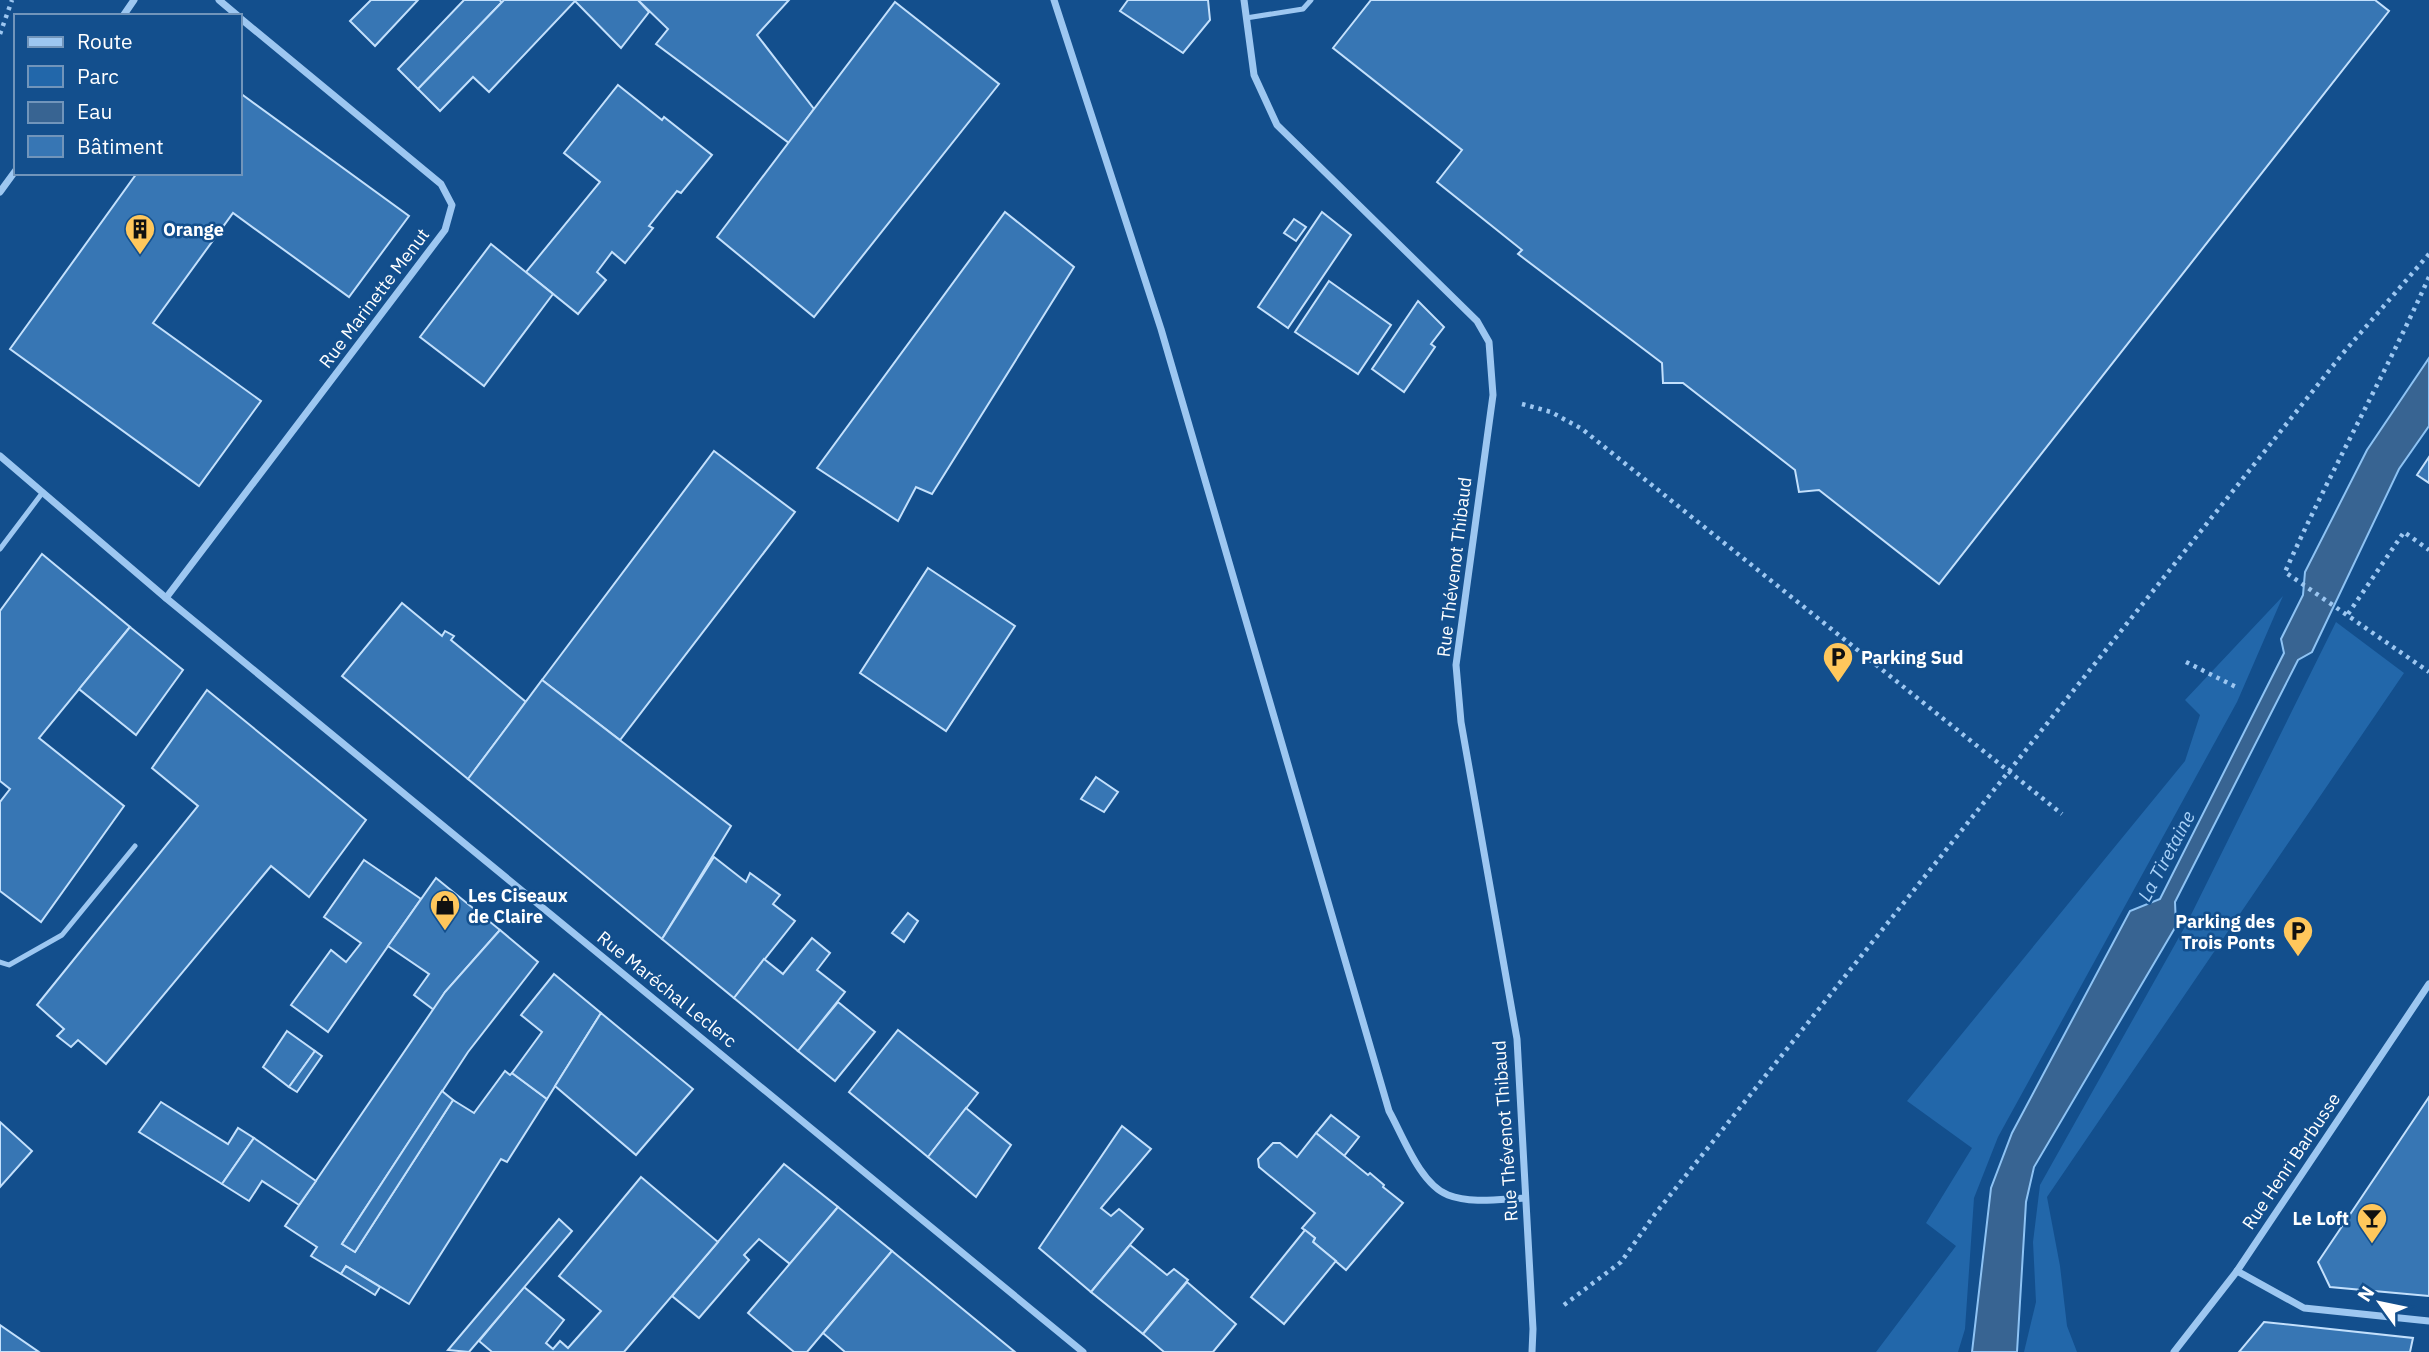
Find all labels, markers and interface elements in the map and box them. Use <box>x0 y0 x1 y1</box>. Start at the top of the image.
legend <box>14 14 242 175</box>
text: Route <box>77 27 133 55</box>
text: Parc <box>77 62 119 90</box>
text: Eau <box>77 97 112 125</box>
text: Bâtiment <box>77 132 164 160</box>
building icon: Orange <box>123 212 157 256</box>
place label: Orange <box>163 218 224 241</box>
street label: Rue Marinette Menut <box>314 224 434 372</box>
street label: Rue Thévenot Thibaud <box>1432 476 1476 658</box>
parking icon: Parking Sud <box>1821 640 1855 684</box>
place label: Parking Sud <box>1861 646 1963 669</box>
water label: La Tiretaine <box>2132 806 2200 905</box>
place label: Les Ciseaux de Claire <box>468 884 568 928</box>
shop icon: Les Ciseaux de Claire <box>428 888 462 932</box>
place label: Parking des Trois Ponts <box>2175 910 2275 954</box>
parking icon: Parking des Trois Ponts <box>2281 914 2315 958</box>
street label: Rue Maréchal Leclerc <box>593 926 741 1052</box>
street label: Rue Thévenot Thibaud <box>1487 1040 1523 1222</box>
street label: Rue Henri Barbusse <box>2237 1088 2345 1234</box>
bar icon: Le Loft <box>2355 1201 2389 1245</box>
place label: Le Loft <box>2292 1207 2349 1230</box>
north arrow <box>2345 1268 2415 1338</box>
text: N <box>2352 1281 2380 1306</box>

